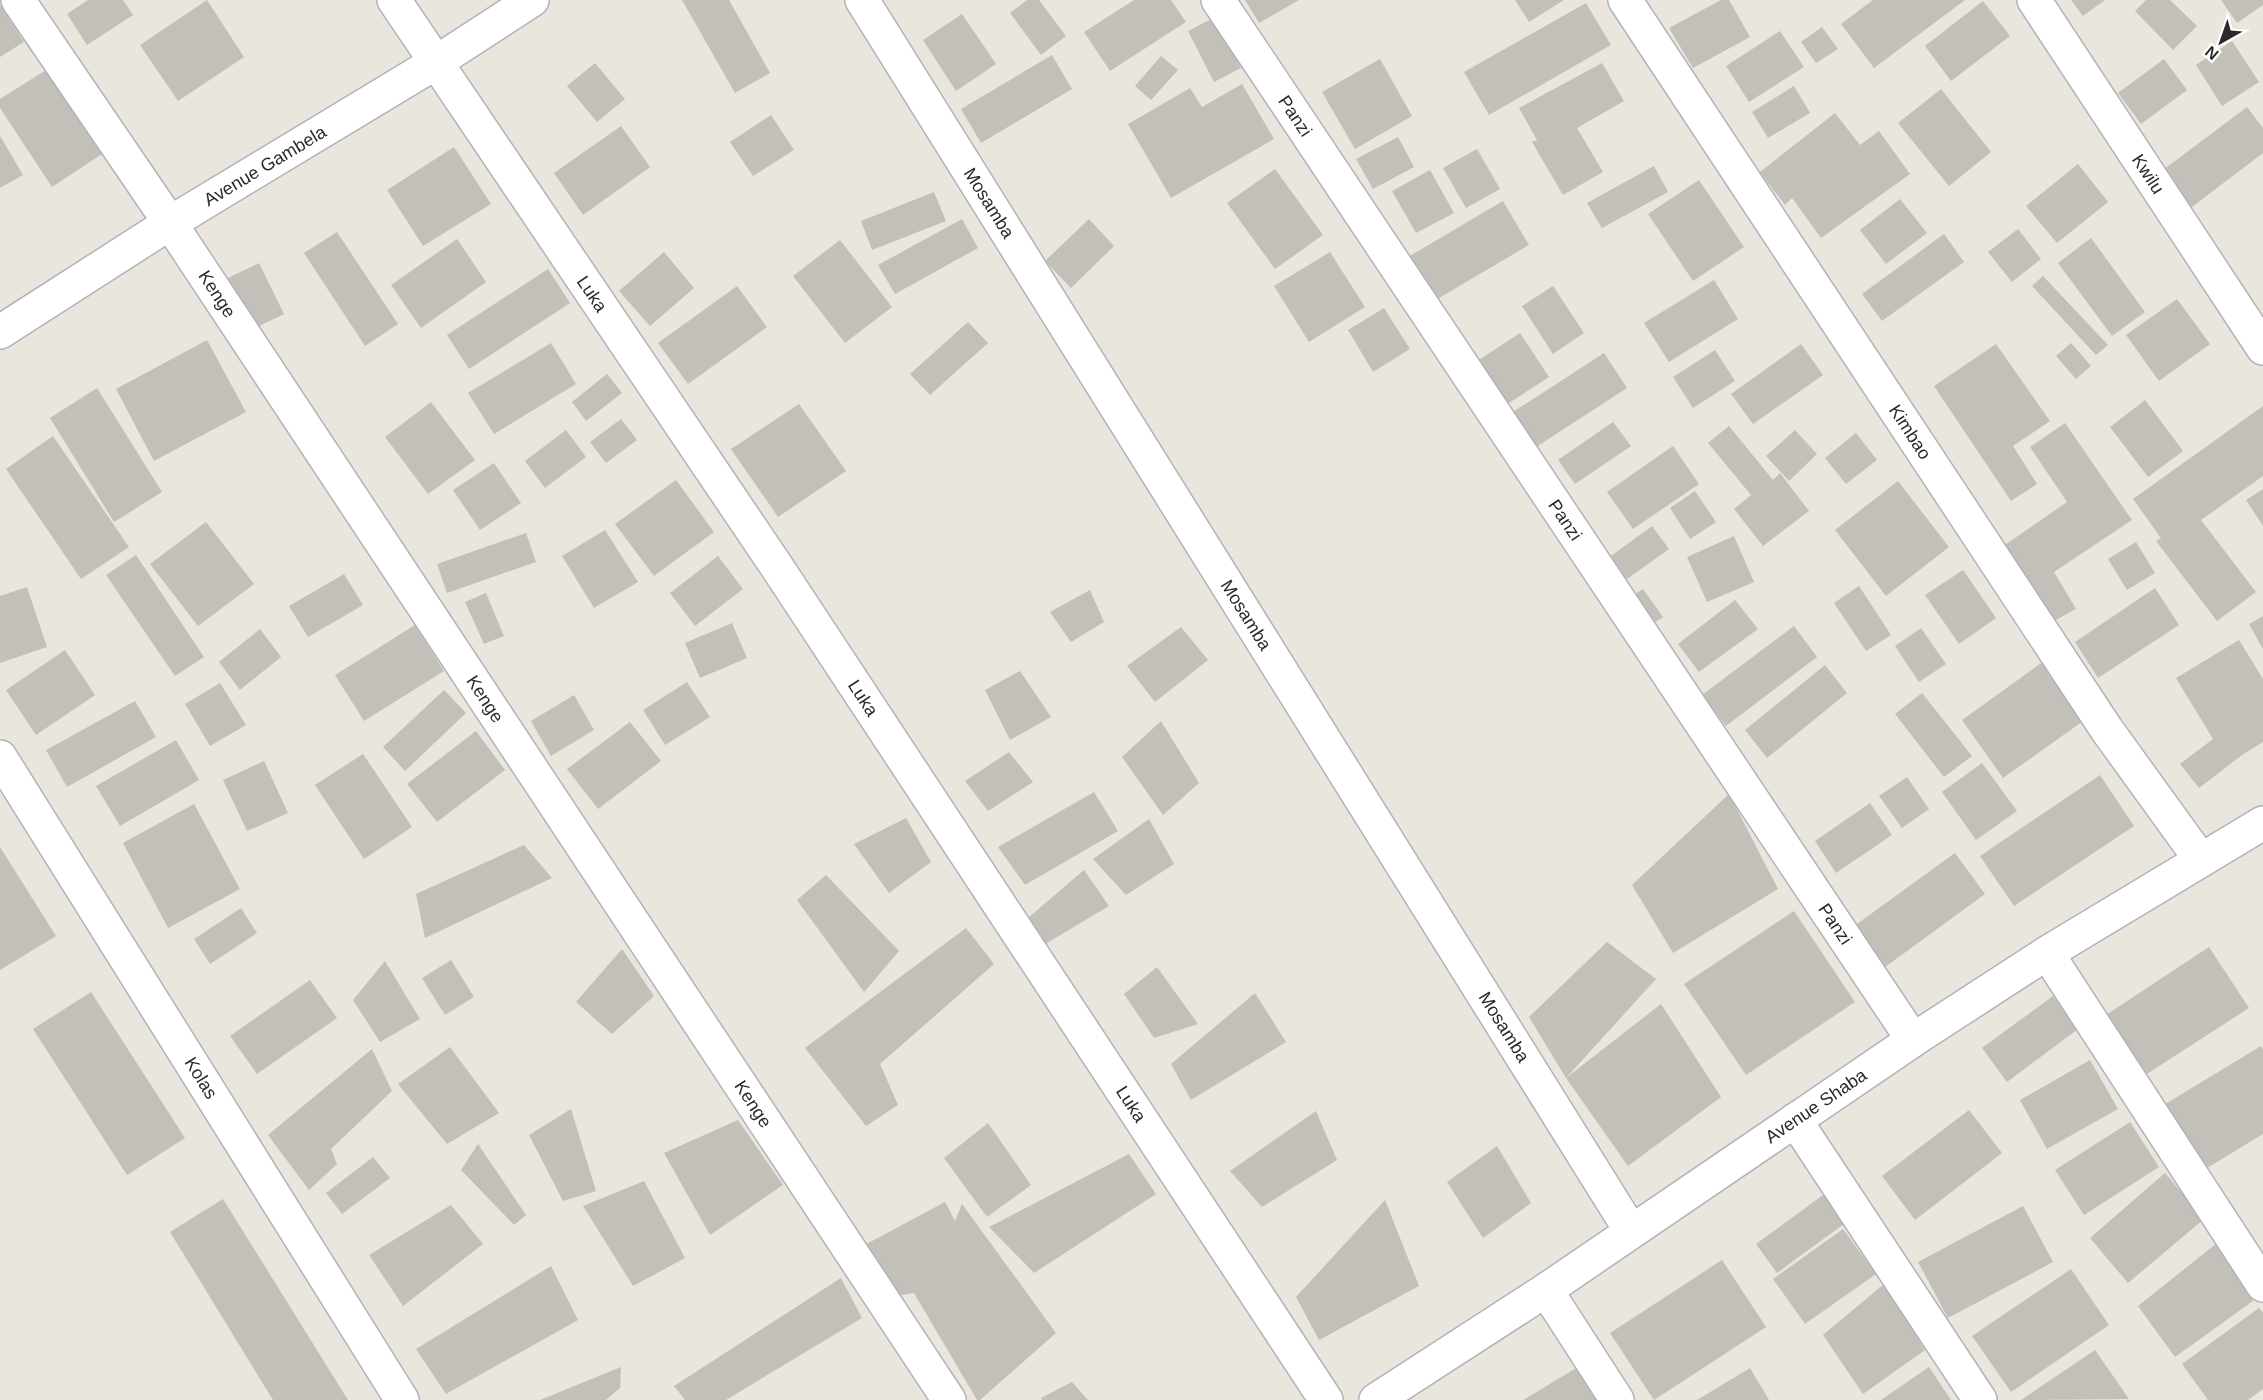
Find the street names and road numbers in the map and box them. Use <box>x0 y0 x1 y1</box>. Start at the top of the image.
street label: Panzi <box>1274 92 1316 140</box>
street label: Avenue Gambela <box>200 121 330 210</box>
street label: Kwilu <box>2128 151 2168 197</box>
street label: Mosamba <box>960 164 1019 243</box>
street label: Kenge <box>194 267 240 321</box>
street label: Luka <box>573 272 612 317</box>
street label: Kimbao <box>1885 401 1935 463</box>
street label: Panzi <box>1544 496 1586 544</box>
street label: Mosamba <box>1217 576 1276 655</box>
street label: Kenge <box>462 672 508 726</box>
street label: Luka <box>844 676 883 721</box>
street label: Panzi <box>1814 900 1856 948</box>
street label: Mosamba <box>1475 988 1534 1067</box>
street label: Kolas <box>181 1054 221 1102</box>
street label: Avenue Shaba <box>1762 1064 1871 1147</box>
street label: Kenge <box>730 1077 776 1131</box>
street label: Luka <box>1112 1082 1151 1127</box>

